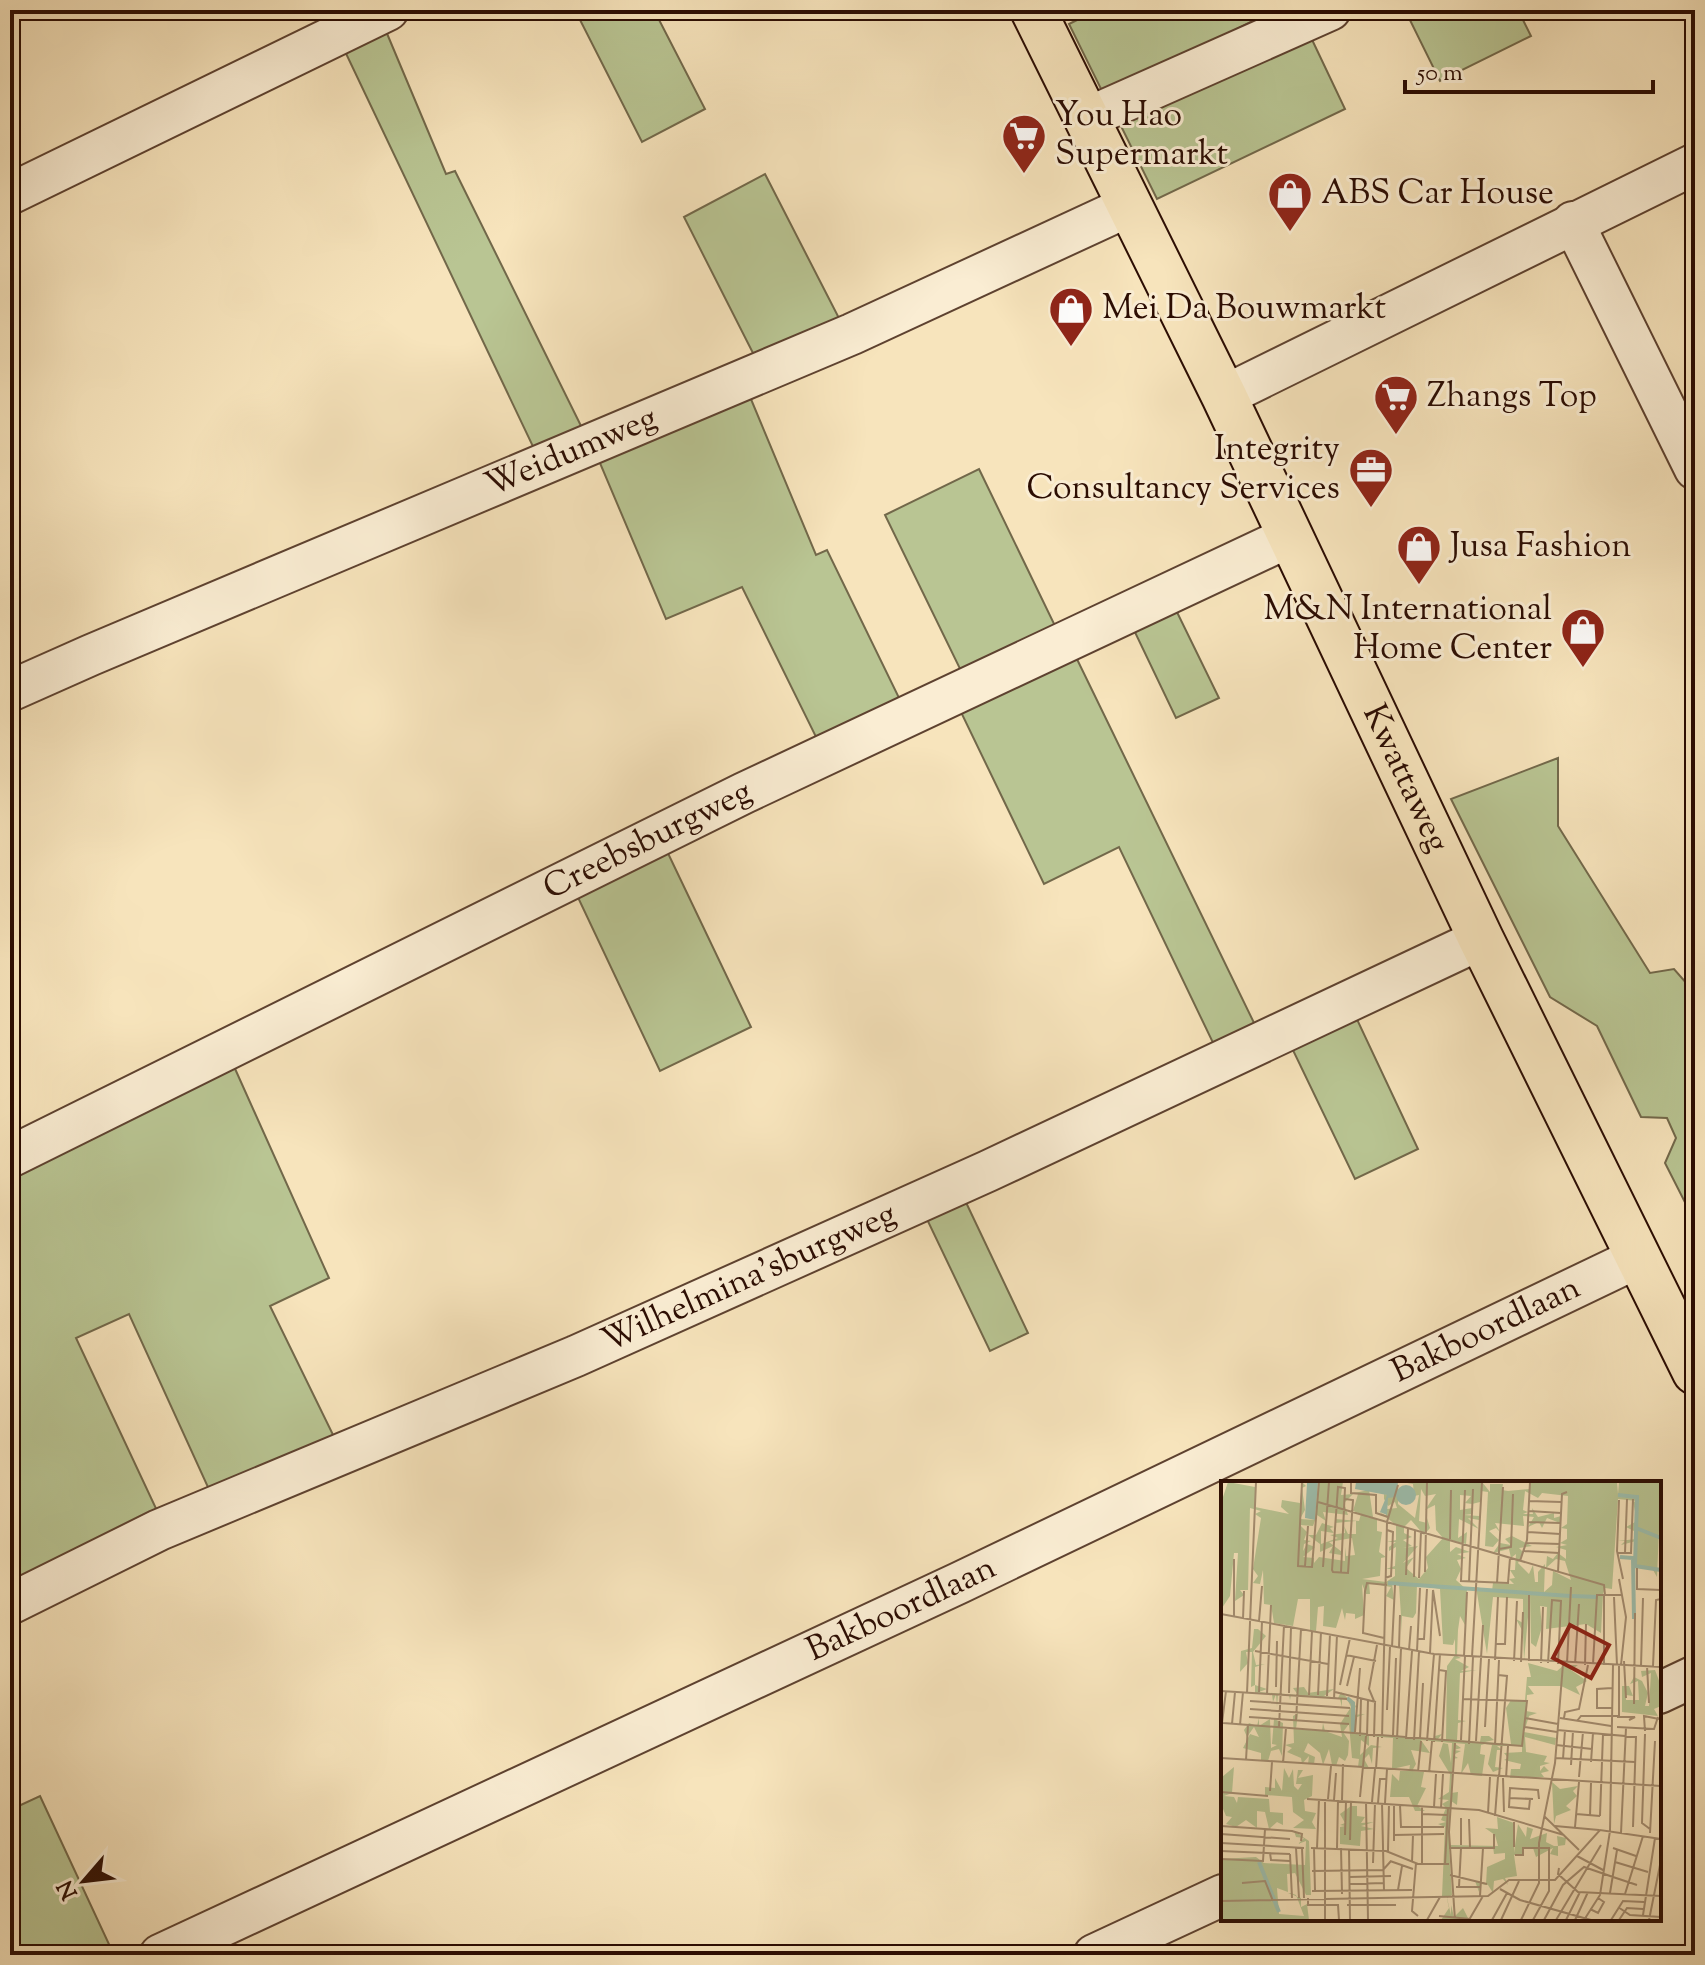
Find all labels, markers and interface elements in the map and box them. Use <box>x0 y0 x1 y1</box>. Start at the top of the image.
scale bar <box>1405 44 1653 94</box>
text: 50 m <box>1415 57 1463 91</box>
place label: You Hao Supermarkt <box>1055 92 1228 180</box>
supermarket icon: You Hao Supermarkt <box>1000 112 1048 175</box>
shop icon: ABS Car House <box>1266 170 1314 233</box>
place label: ABS Car House <box>1321 170 1554 219</box>
shop icon: Mei Da Bouwmarkt <box>1047 285 1095 348</box>
place label: Mei Da Bouwmarkt <box>1102 285 1386 334</box>
supermarket icon: Zhangs Top <box>1372 373 1420 436</box>
place label: Zhangs Top <box>1427 373 1597 422</box>
street label: Weidumweg <box>478 394 665 510</box>
place label: Integrity Consultancy Services <box>1026 426 1340 514</box>
office icon: Integrity Consultancy Services <box>1347 446 1395 509</box>
shop icon: Jusa Fashion <box>1395 523 1443 586</box>
place label: Jusa Fashion <box>1448 523 1631 572</box>
place label: M&N International Home Center <box>1263 586 1552 674</box>
shop icon: M&N International Home Center <box>1559 606 1607 669</box>
street label: Kwattaweg <box>1349 696 1461 861</box>
street label: Creebsburgweg <box>535 768 761 913</box>
street label: Wilhelmina'sburgweg <box>594 1191 904 1366</box>
street label: Bakboordlaan <box>1384 1264 1589 1396</box>
inset map <box>1221 1481 1661 1921</box>
street label: Bakboordlaan <box>799 1544 1004 1675</box>
north arrow <box>44 1841 124 1921</box>
text: N <box>51 1873 87 1904</box>

